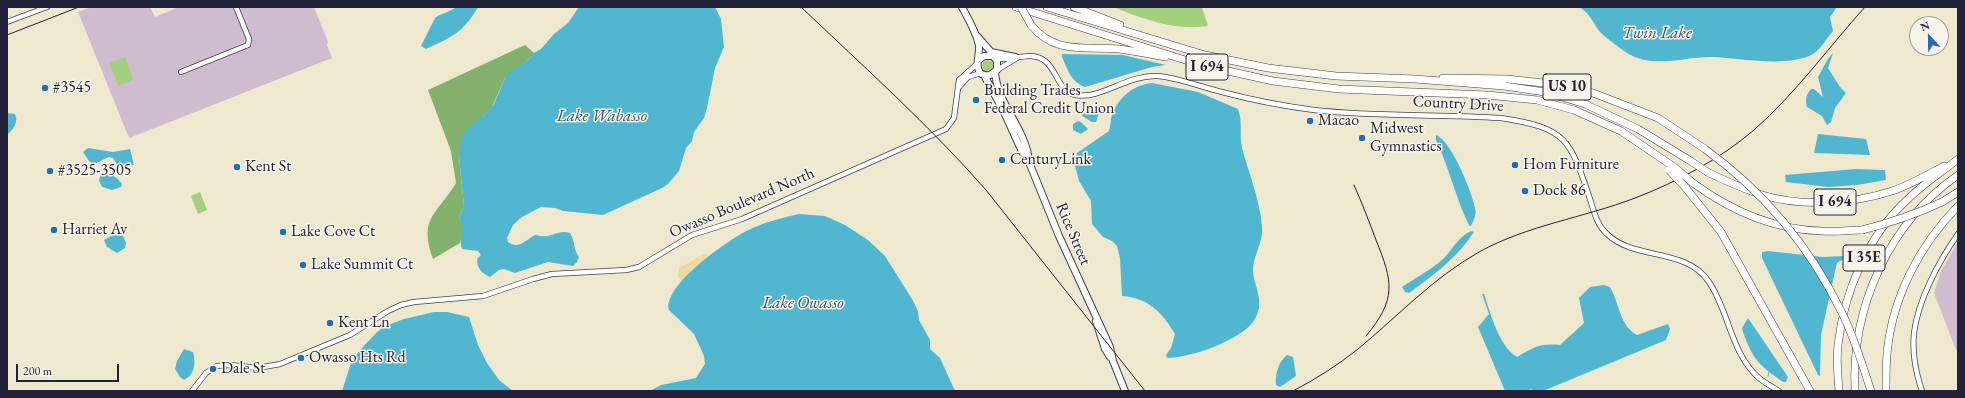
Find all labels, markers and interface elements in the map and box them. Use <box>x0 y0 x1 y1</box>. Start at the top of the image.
north arrow <box>1909 16 1949 56</box>
text: N <box>1918 18 1932 34</box>
water label: Twin Lake <box>1622 23 1692 43</box>
road number: I 694 <box>1186 54 1228 80</box>
road number: US 10 <box>1543 74 1591 100</box>
place label: #3545 <box>53 78 91 98</box>
place label: Building Trades Federal Credit Union <box>984 81 1114 119</box>
marker: #3545 <box>40 83 50 93</box>
street label: Country Drive <box>1412 92 1504 116</box>
marker: Building Trades Federal Credit Union <box>971 95 981 105</box>
water label: Lake Wabasso <box>557 106 647 126</box>
place label: Macao <box>1318 111 1359 131</box>
marker: Macao <box>1305 116 1315 126</box>
place label: Midwest Gymnastics <box>1370 119 1442 157</box>
marker: Midwest Gymnastics <box>1357 133 1367 143</box>
place label: CenturyLink <box>1010 150 1091 170</box>
marker: CenturyLink <box>997 155 1007 165</box>
place label: Hom Furniture <box>1523 155 1619 175</box>
place label: Kent St <box>245 157 291 177</box>
marker: Hom Furniture <box>1510 160 1520 170</box>
place label: #3525-3505 <box>58 161 131 181</box>
marker: Kent St <box>232 162 242 172</box>
street label: Owasso Boulevard North <box>667 164 817 242</box>
marker: #3525-3505 <box>45 166 55 176</box>
place label: Dock 86 <box>1533 181 1586 201</box>
marker: Dock 86 <box>1520 186 1530 196</box>
road number: I 694 <box>1814 189 1856 215</box>
street label: Rice Street <box>1051 200 1095 268</box>
place label: Harriet Av <box>62 220 127 240</box>
place label: Lake Cove Ct <box>291 222 375 242</box>
marker: Harriet Av <box>49 225 59 235</box>
marker: Lake Cove Ct <box>278 227 288 237</box>
road number: I 35E <box>1843 245 1885 271</box>
place label: Lake Summit Ct <box>311 255 413 275</box>
marker: Lake Summit Ct <box>298 260 308 270</box>
water label: Lake Owasso <box>762 293 844 313</box>
place label: Kent Ln <box>338 313 390 333</box>
marker: Kent Ln <box>325 318 335 328</box>
place label: Owasso Hts Rd <box>309 348 406 368</box>
marker: Owasso Hts Rd <box>296 353 306 363</box>
scale bar <box>18 356 121 382</box>
place label: Dale St <box>221 359 265 379</box>
text: 200 m <box>23 363 52 379</box>
marker: Dale St <box>208 364 218 374</box>

